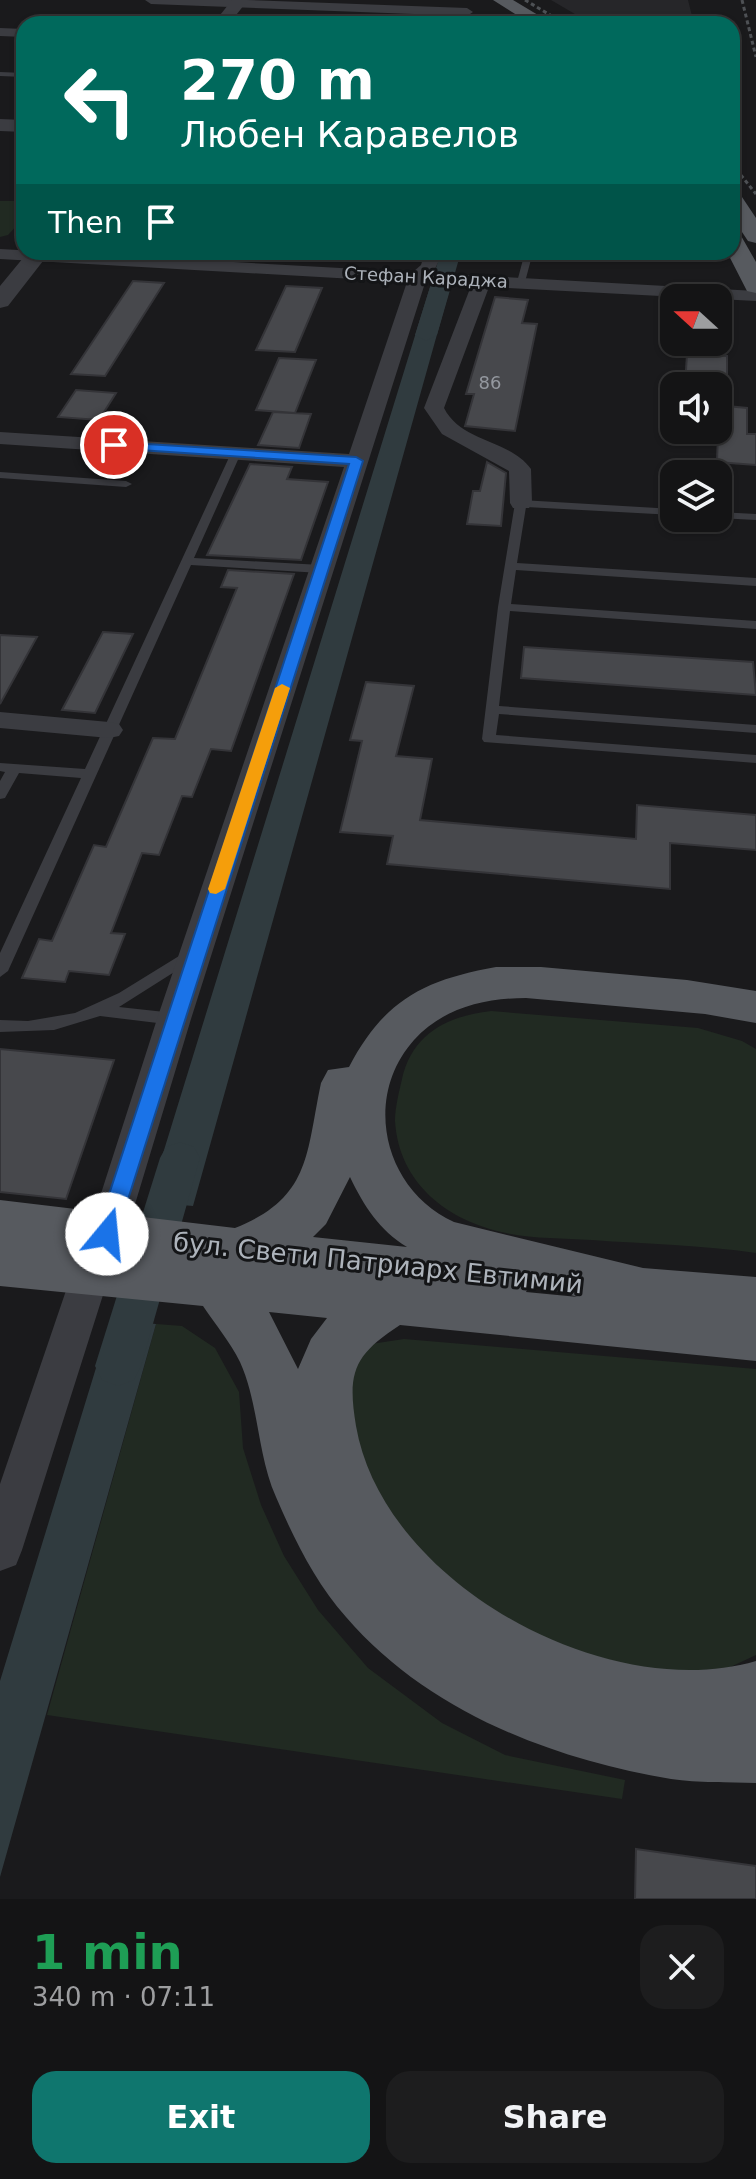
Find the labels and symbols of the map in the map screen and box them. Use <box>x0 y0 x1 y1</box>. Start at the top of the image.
street label: Стефан Караджа <box>344 262 508 292</box>
north arrow <box>660 284 732 356</box>
house number: 86 <box>479 372 501 393</box>
pin <box>80 411 148 479</box>
position arrow <box>65 1192 149 1276</box>
street label: бул. Свети Патриарх Евтимий <box>172 1227 584 1299</box>

